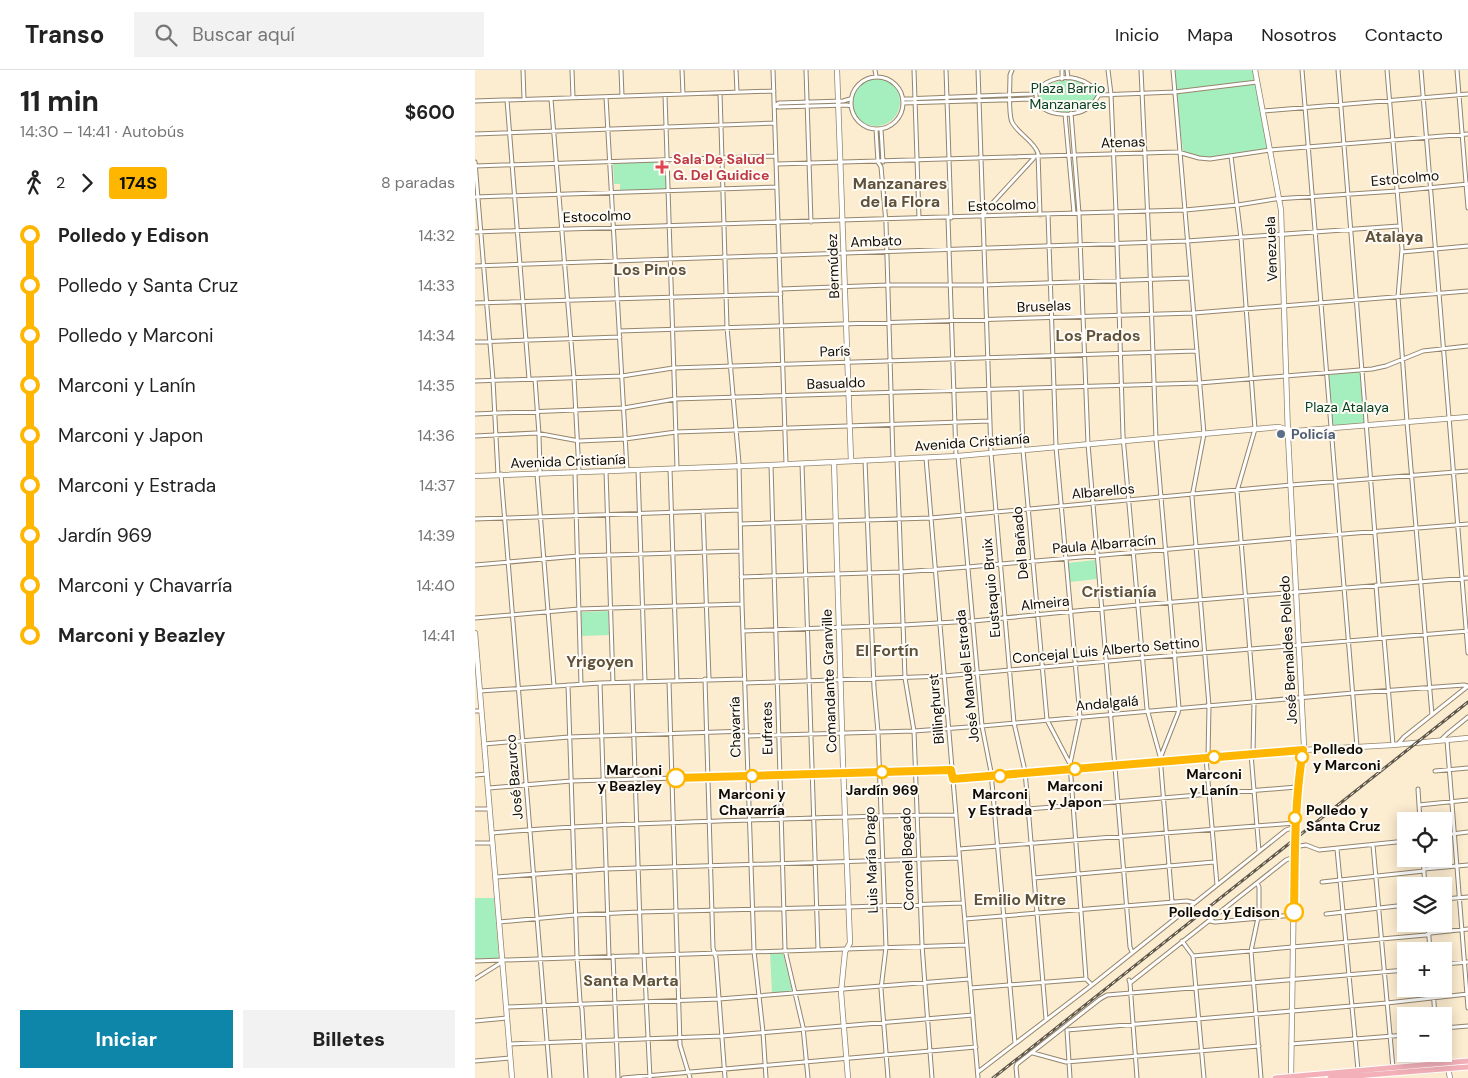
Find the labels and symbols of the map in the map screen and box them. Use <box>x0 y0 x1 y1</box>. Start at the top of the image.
park label: Plaza Barrio Manzanares <box>1030 79 1107 113</box>
street label: Atenas <box>1100 132 1146 152</box>
place label: Sala De Salud G. Del Guidice <box>673 150 769 184</box>
marker: Sala De Salud G. Del Guidice <box>655 160 669 174</box>
street label: Estocolmo <box>1370 166 1440 190</box>
district label: Manzanares de la Flora <box>853 173 947 212</box>
street label: Estocolmo <box>967 195 1037 215</box>
street label: Estocolmo <box>562 206 632 226</box>
street label: Venezuela <box>1261 216 1281 282</box>
district label: Atalaya <box>1365 226 1423 247</box>
street label: Ambato <box>850 231 902 251</box>
street label: Bermúdez <box>823 233 843 299</box>
district label: Los Pinos <box>614 259 686 280</box>
street label: Bruselas <box>1017 296 1071 316</box>
district label: Los Prados <box>1055 325 1141 346</box>
street label: París <box>819 341 851 361</box>
street label: Basualdo <box>806 373 866 393</box>
park label: Plaza Atalaya <box>1305 398 1389 416</box>
place label: Policía <box>1291 425 1336 443</box>
marker: Policía <box>1275 428 1287 440</box>
street label: Avenida Cristianía <box>914 429 1030 455</box>
street label: Avenida Cristianía <box>510 450 626 472</box>
street label: Albarellos <box>1071 479 1135 503</box>
street label: Del Bañado <box>1008 506 1032 580</box>
street label: Paula Albarracín <box>1051 531 1157 557</box>
street label: Eustaquio Bruix <box>978 537 1004 639</box>
street label: José Bernaldes Polledo <box>1275 575 1301 725</box>
district label: Cristianía <box>1081 581 1157 602</box>
street label: Almeira <box>1020 591 1070 615</box>
street label: Comandante Granville <box>817 609 841 753</box>
street label: José Manuel Estrada <box>951 609 983 743</box>
street label: Concejal Luis Alberto Settino <box>1012 633 1200 667</box>
district label: El Fortín <box>855 640 919 661</box>
district label: Yrigoyen <box>566 651 634 672</box>
street label: Billinghurst <box>924 673 948 745</box>
street label: Andalgalá <box>1075 691 1139 715</box>
street label: Chavarría <box>725 696 745 758</box>
street label: Eufrates <box>758 701 776 755</box>
street label: José Bazurco <box>501 734 527 820</box>
place label: Polledo y Marconi <box>1313 740 1381 774</box>
marker: Marconi y Lanín <box>1207 750 1221 764</box>
marker: Polledo y Marconi <box>1295 750 1309 764</box>
place label: Marconi y Beazley <box>598 761 663 795</box>
marker: Marconi y Japon <box>1068 762 1082 776</box>
marker: Jardín 969 <box>875 765 889 779</box>
place label: Marconi y Lanín <box>1186 765 1242 799</box>
marker: Marconi y Beazley <box>666 768 686 788</box>
marker: Marconi y Chavarría <box>745 769 759 783</box>
marker: Marconi y Estrada <box>993 769 1007 783</box>
place label: Marconi y Japon <box>1047 777 1103 811</box>
place label: Jardín 969 <box>846 781 918 799</box>
place label: Marconi y Chavarría <box>718 785 786 819</box>
place label: Marconi y Estrada <box>968 785 1032 819</box>
place label: Polledo y Santa Cruz <box>1306 801 1381 835</box>
street label: Luis María Drago <box>860 806 882 914</box>
street label: Coronel Bogado <box>896 807 918 911</box>
marker: Polledo y Santa Cruz <box>1288 811 1302 825</box>
district label: Emilio Mitre <box>974 889 1066 910</box>
marker: Polledo y Edison <box>1284 902 1304 922</box>
place label: Polledo y Edison <box>1169 903 1280 921</box>
district label: Santa Marta <box>583 970 679 991</box>

